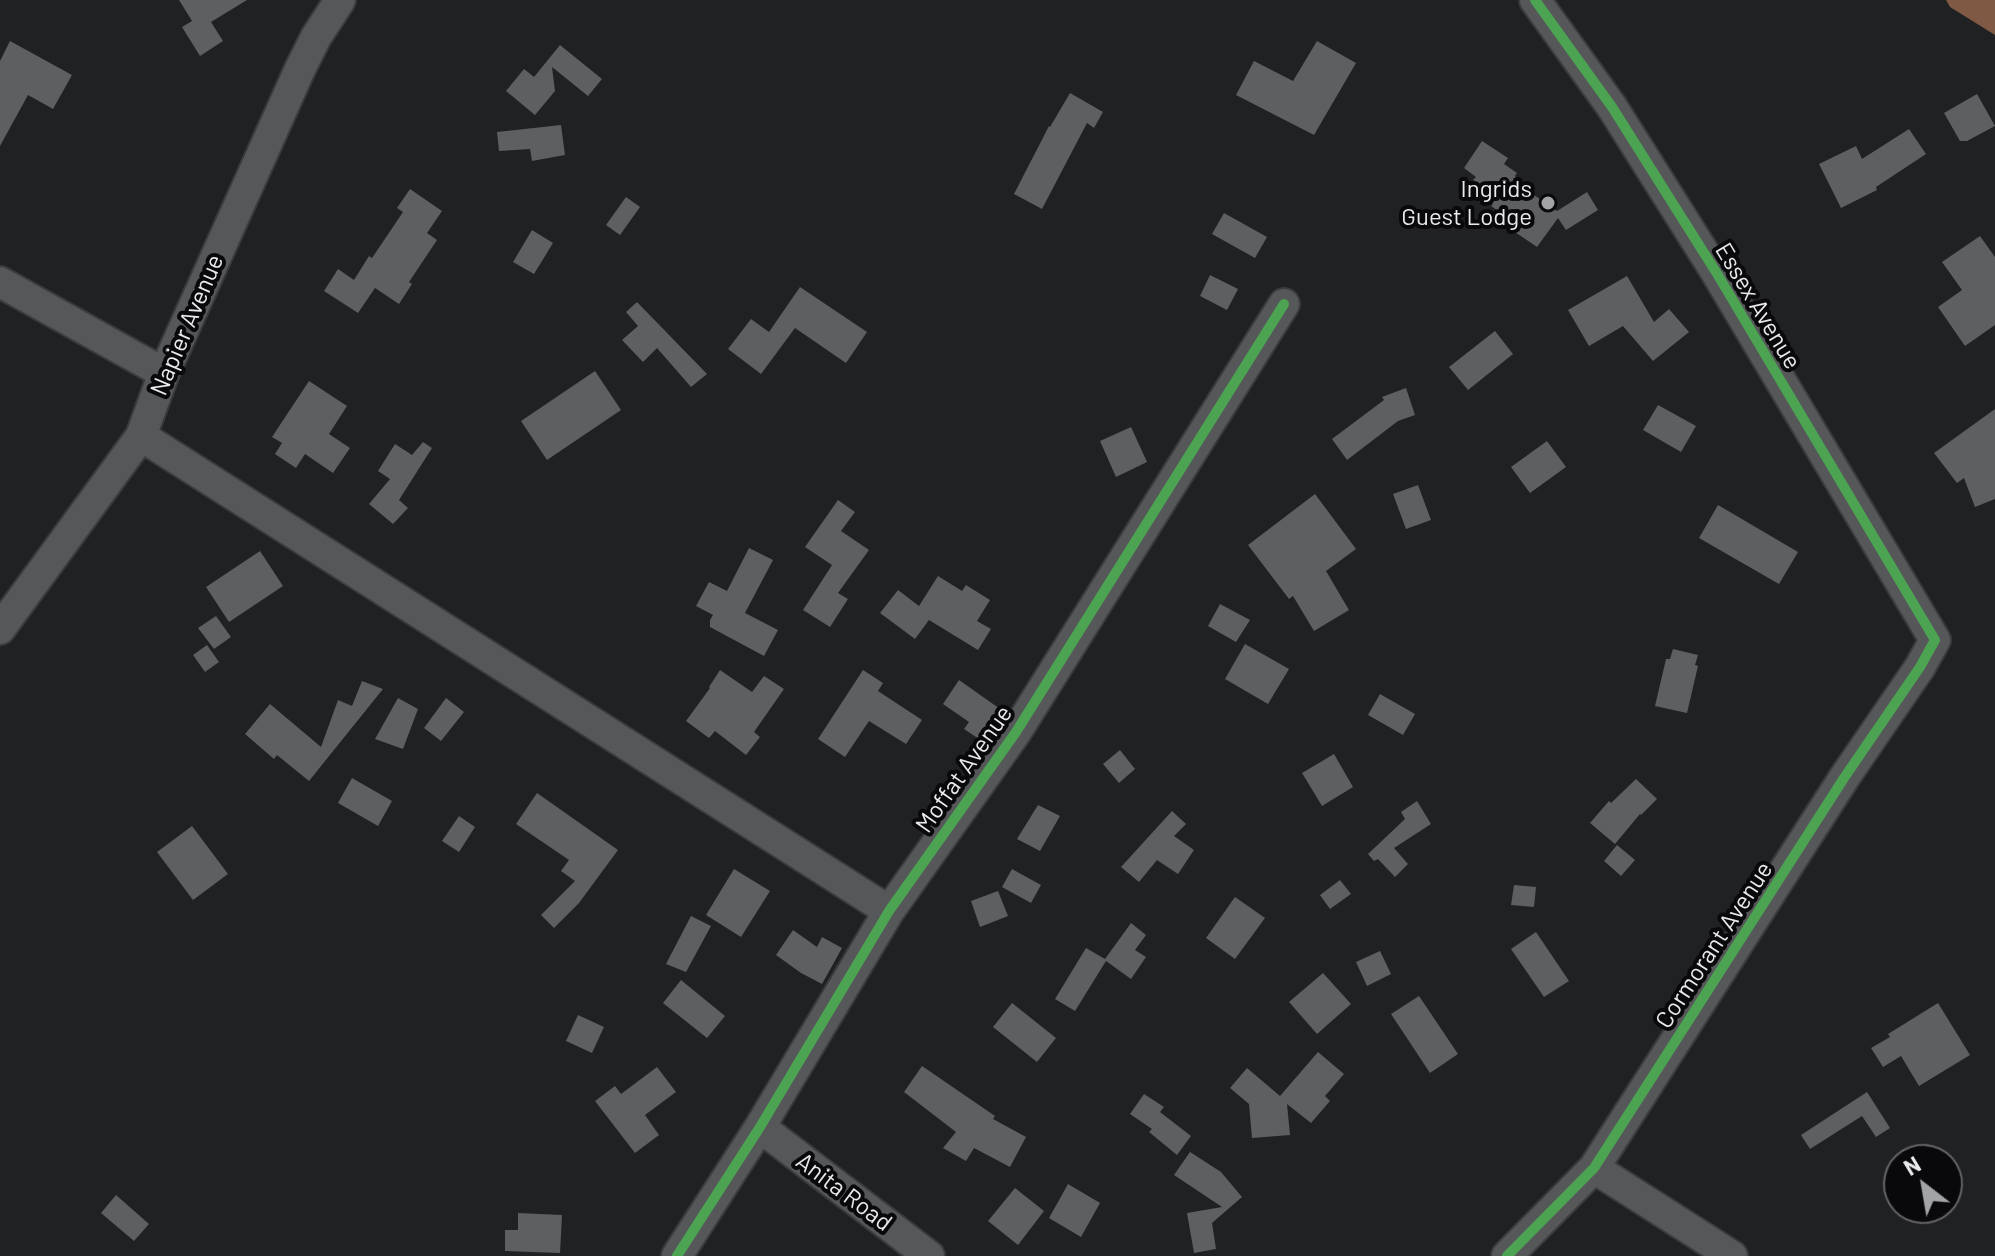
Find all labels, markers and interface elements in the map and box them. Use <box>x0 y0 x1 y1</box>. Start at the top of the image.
place label: Ingrids Guest Lodge <box>1401 175 1532 231</box>
marker: Ingrids Guest Lodge <box>1539 194 1557 212</box>
street label: Essex Avenue <box>1709 238 1807 374</box>
street label: Napier Avenue <box>144 250 230 400</box>
street label: Moffat Avenue <box>910 700 1018 838</box>
street label: Cormorant Avenue <box>1649 856 1779 1034</box>
north arrow <box>1883 1144 1963 1224</box>
street label: Anita Road <box>790 1147 898 1237</box>
text: N <box>1899 1150 1925 1180</box>

